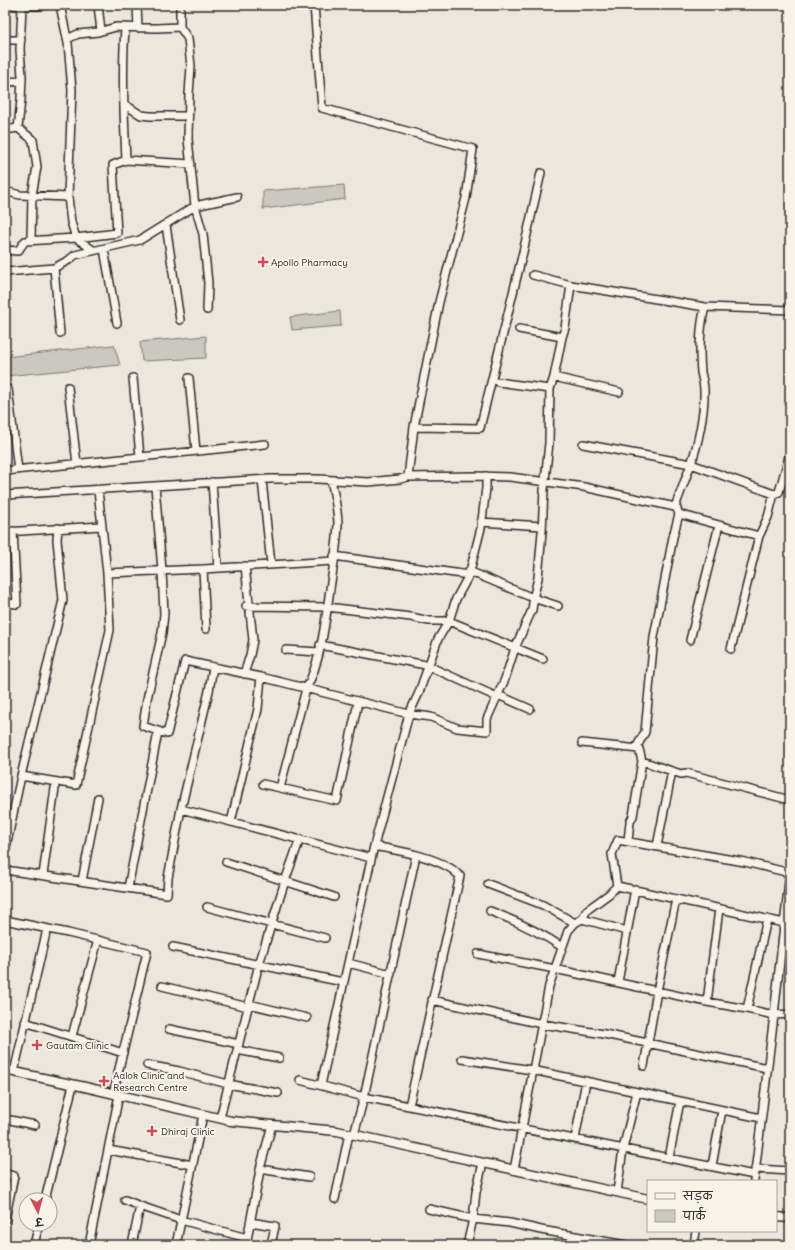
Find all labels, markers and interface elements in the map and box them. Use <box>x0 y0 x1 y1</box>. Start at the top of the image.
place label: Apollo Pharmacy <box>271 256 348 269</box>
marker: Apollo Pharmacy <box>258 257 268 267</box>
marker: Gautam Clinic <box>31 1039 43 1051</box>
place label: Gautam Clinic <box>46 1039 109 1052</box>
place label: Aalok Clinic and Research Centre <box>113 1069 187 1094</box>
marker: Aalok Clinic and Research Centre <box>98 1075 110 1087</box>
marker: Dhiraj Clinic <box>146 1125 158 1137</box>
place label: Dhiraj Clinic <box>161 1125 215 1138</box>
legend <box>647 1180 777 1232</box>
text: सड़क <box>682 1188 714 1204</box>
north arrow <box>18 1192 58 1232</box>
text: पार्क <box>682 1206 707 1223</box>
text: उ <box>33 1214 44 1229</box>

